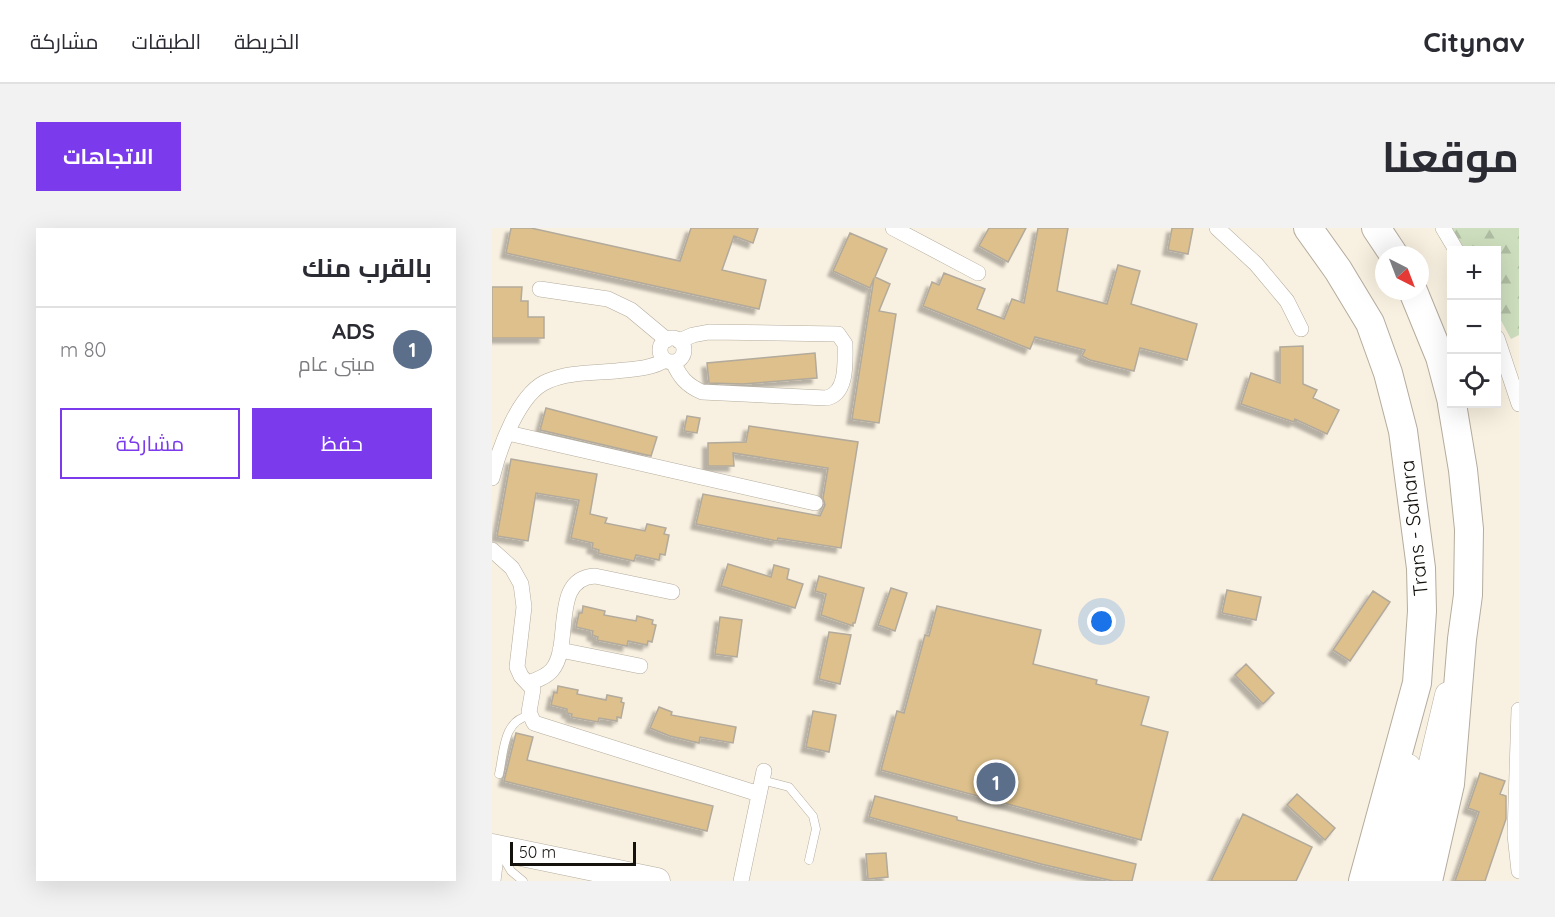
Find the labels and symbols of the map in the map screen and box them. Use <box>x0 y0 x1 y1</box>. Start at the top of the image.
north arrow <box>1375 246 1429 300</box>
street label: Trans - Sahara <box>1394 459 1433 597</box>
your location <box>1087 607 1116 636</box>
pin: 1 <box>976 760 1016 804</box>
scale bar <box>510 839 636 866</box>

